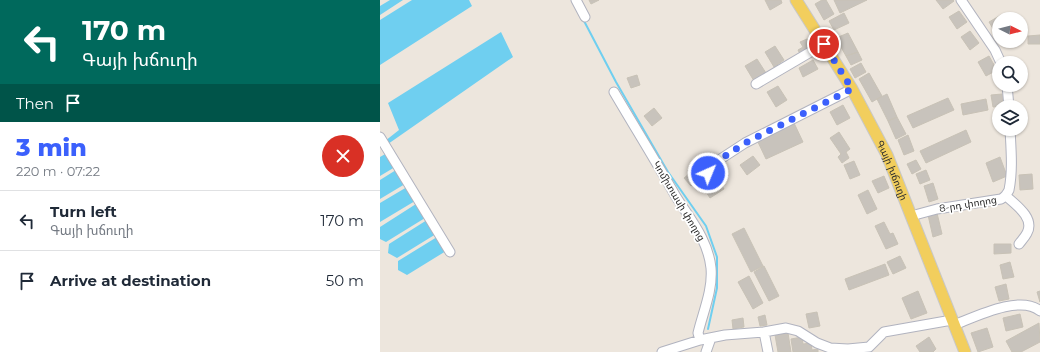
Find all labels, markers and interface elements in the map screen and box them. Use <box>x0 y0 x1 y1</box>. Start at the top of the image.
north arrow <box>992 12 1028 48</box>
map controls <box>992 12 1028 136</box>
text: 170 m <box>82 13 166 47</box>
icon: left <box>16 16 68 68</box>
pin <box>807 27 841 61</box>
icon: arrive <box>813 33 835 55</box>
text: Գայի խճուղի <box>82 49 198 71</box>
button: search <box>992 56 1028 92</box>
icon: arrive <box>62 92 84 114</box>
text: Then <box>16 94 54 113</box>
button: layers <box>992 100 1028 136</box>
text: 3 min <box>16 133 87 162</box>
button: close <box>322 135 364 177</box>
street label: Գայի խճուղի <box>874 138 911 202</box>
position arrow <box>687 152 729 194</box>
street label: Կոմիտասի փողոց <box>650 159 708 243</box>
text: 220 m · 07:22 <box>16 163 100 179</box>
street label: 8-րդ փողոց <box>938 193 998 215</box>
text: Turn left <box>50 202 117 221</box>
icon: left <box>16 210 38 232</box>
text: 170 m <box>320 211 364 230</box>
text: Գայի խճուղի <box>50 222 134 238</box>
icon: arrive <box>16 270 38 292</box>
text: Arrive at destination <box>50 271 211 290</box>
text: 50 m <box>326 271 364 290</box>

